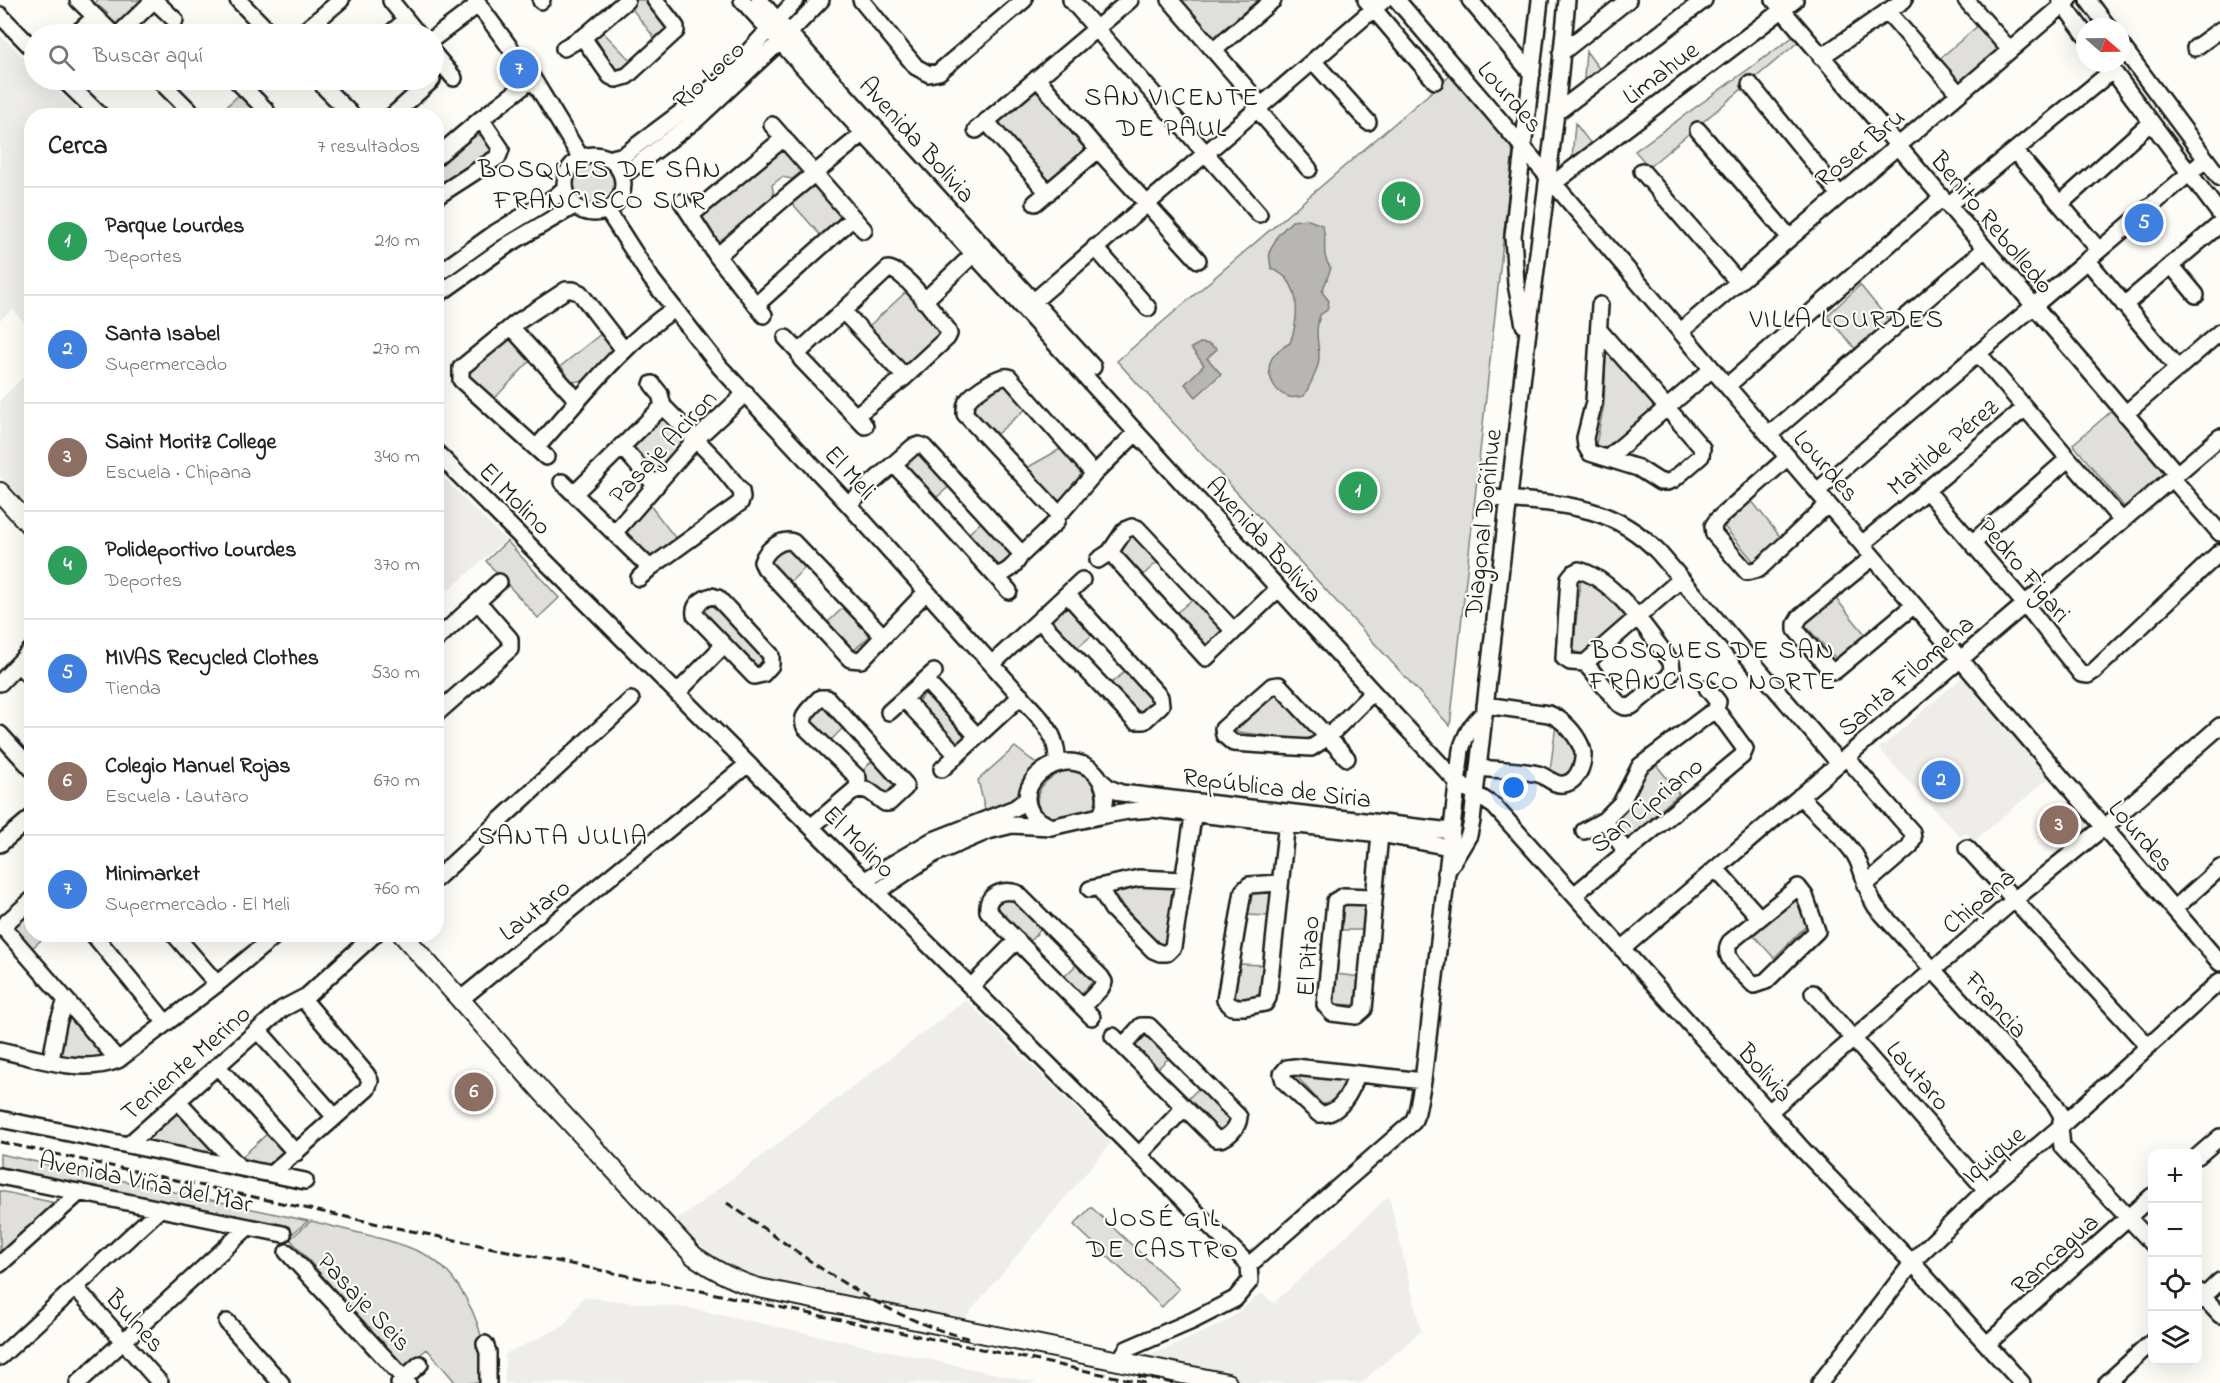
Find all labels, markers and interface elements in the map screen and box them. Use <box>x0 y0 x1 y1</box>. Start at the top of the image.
north arrow <box>2076 18 2130 72</box>
search box <box>24 24 444 90</box>
street label: Río Loco <box>665 33 755 120</box>
street label: Limahue <box>1616 33 1708 116</box>
icon: search <box>45 41 78 74</box>
text: Buscar aquí <box>93 41 203 73</box>
pin: 7 <box>500 46 538 92</box>
street label: Lourdes <box>1466 53 1551 143</box>
street label: Avenida Bolivia <box>848 69 983 213</box>
district label: SAN VICENTE DE PAUL <box>1084 79 1260 149</box>
street label: Roser Bru <box>1807 100 1914 198</box>
text: Cerca <box>48 128 108 166</box>
text: 7 resultados <box>317 133 420 162</box>
street label: Benito Rebolledo <box>1919 143 2062 304</box>
district label: BOSQUES DE SAN FRANCISCO SUR <box>477 151 722 221</box>
pin: 4 <box>1382 178 1420 224</box>
pin: 5 <box>2124 200 2164 246</box>
text: Parque Lourdes <box>105 211 244 243</box>
text: 1 <box>64 227 71 256</box>
text: 210 m <box>375 227 420 256</box>
text: Deportes <box>105 243 182 272</box>
district label: VILLA LOURDES <box>1748 301 1945 340</box>
text: Santa Isabel <box>105 319 220 351</box>
text: 2 <box>63 335 72 364</box>
text: 270 m <box>373 335 420 364</box>
text: Supermercado <box>105 351 227 380</box>
street label: Pasaje Aciron <box>601 382 727 514</box>
street label: Matilde Pérez <box>1880 390 2008 507</box>
street label: Lourdes <box>1782 422 1867 512</box>
text: Saint Moritz College <box>105 427 276 459</box>
street label: Diagonal Doñihue <box>1456 427 1514 621</box>
street label: El Meli <box>814 438 884 510</box>
text: 3 <box>63 443 72 472</box>
text: 340 m <box>374 443 420 472</box>
street label: El Molino <box>468 455 559 546</box>
text: Escuela · Chipana <box>105 459 251 488</box>
pin: 1 <box>1338 468 1378 514</box>
street label: Avenida Bolivia <box>1195 469 1330 613</box>
street label: Pedro Figari <box>1967 510 2078 632</box>
text: Polideportivo Lourdes <box>105 535 296 567</box>
text: 4 <box>63 551 72 580</box>
text: 370 m <box>374 551 420 580</box>
text: Deportes <box>105 567 182 596</box>
street label: Santa Filomena <box>1830 607 1984 748</box>
district label: BOSQUES DE SAN FRANCISCO NORTE <box>1588 632 1837 702</box>
text: MIVAS Recycled Clothes <box>105 643 319 675</box>
text: 5 <box>62 659 73 688</box>
text: 530 m <box>371 659 420 688</box>
text: Tienda <box>105 675 161 704</box>
street label: San Cipriano <box>1583 749 1713 864</box>
text: Colegio Manuel Rojas <box>105 751 291 783</box>
pin: 2 <box>1922 758 1960 802</box>
street label: República de Siria <box>1180 760 1373 820</box>
text: 6 <box>63 767 72 796</box>
text: 670 m <box>374 767 420 796</box>
your location <box>1499 773 1528 802</box>
text: Escuela · Lautaro <box>105 783 249 812</box>
street label: Lourdes <box>2097 792 2182 882</box>
street label: El Molino <box>812 798 903 889</box>
pin: 3 <box>2040 802 2078 848</box>
district label: SANTA JULIA <box>478 818 648 857</box>
text: Minimarket <box>105 859 200 891</box>
street label: Chipana <box>1935 860 2025 945</box>
street label: Lautaro <box>492 871 580 952</box>
text: 7 <box>63 875 72 904</box>
text: 760 m <box>374 875 420 904</box>
text: Supermercado · El Meli <box>105 891 290 920</box>
street label: El Pitao <box>1288 914 1332 998</box>
street label: Francia <box>1953 963 2036 1048</box>
street label: Teniente Merino <box>113 997 261 1132</box>
street label: Lautaro <box>1875 1033 1958 1121</box>
street label: Bolivia <box>1726 1035 1801 1112</box>
pin: 6 <box>454 1070 494 1114</box>
street label: Iquique <box>1955 1118 2035 1195</box>
street label: Avenida Viña del Mar <box>35 1143 257 1225</box>
map controls <box>2148 1149 2202 1365</box>
button: + <box>2148 1149 2202 1203</box>
district label: JOSÉ GIL DE CASTRO <box>1085 1200 1240 1270</box>
button: − <box>2148 1203 2202 1257</box>
street label: Rancagua <box>2003 1205 2109 1305</box>
street label: Pasaje Seis <box>306 1245 419 1362</box>
button: locate <box>2148 1257 2202 1311</box>
street label: Bulnes <box>94 1281 173 1362</box>
button: layers <box>2148 1311 2202 1365</box>

